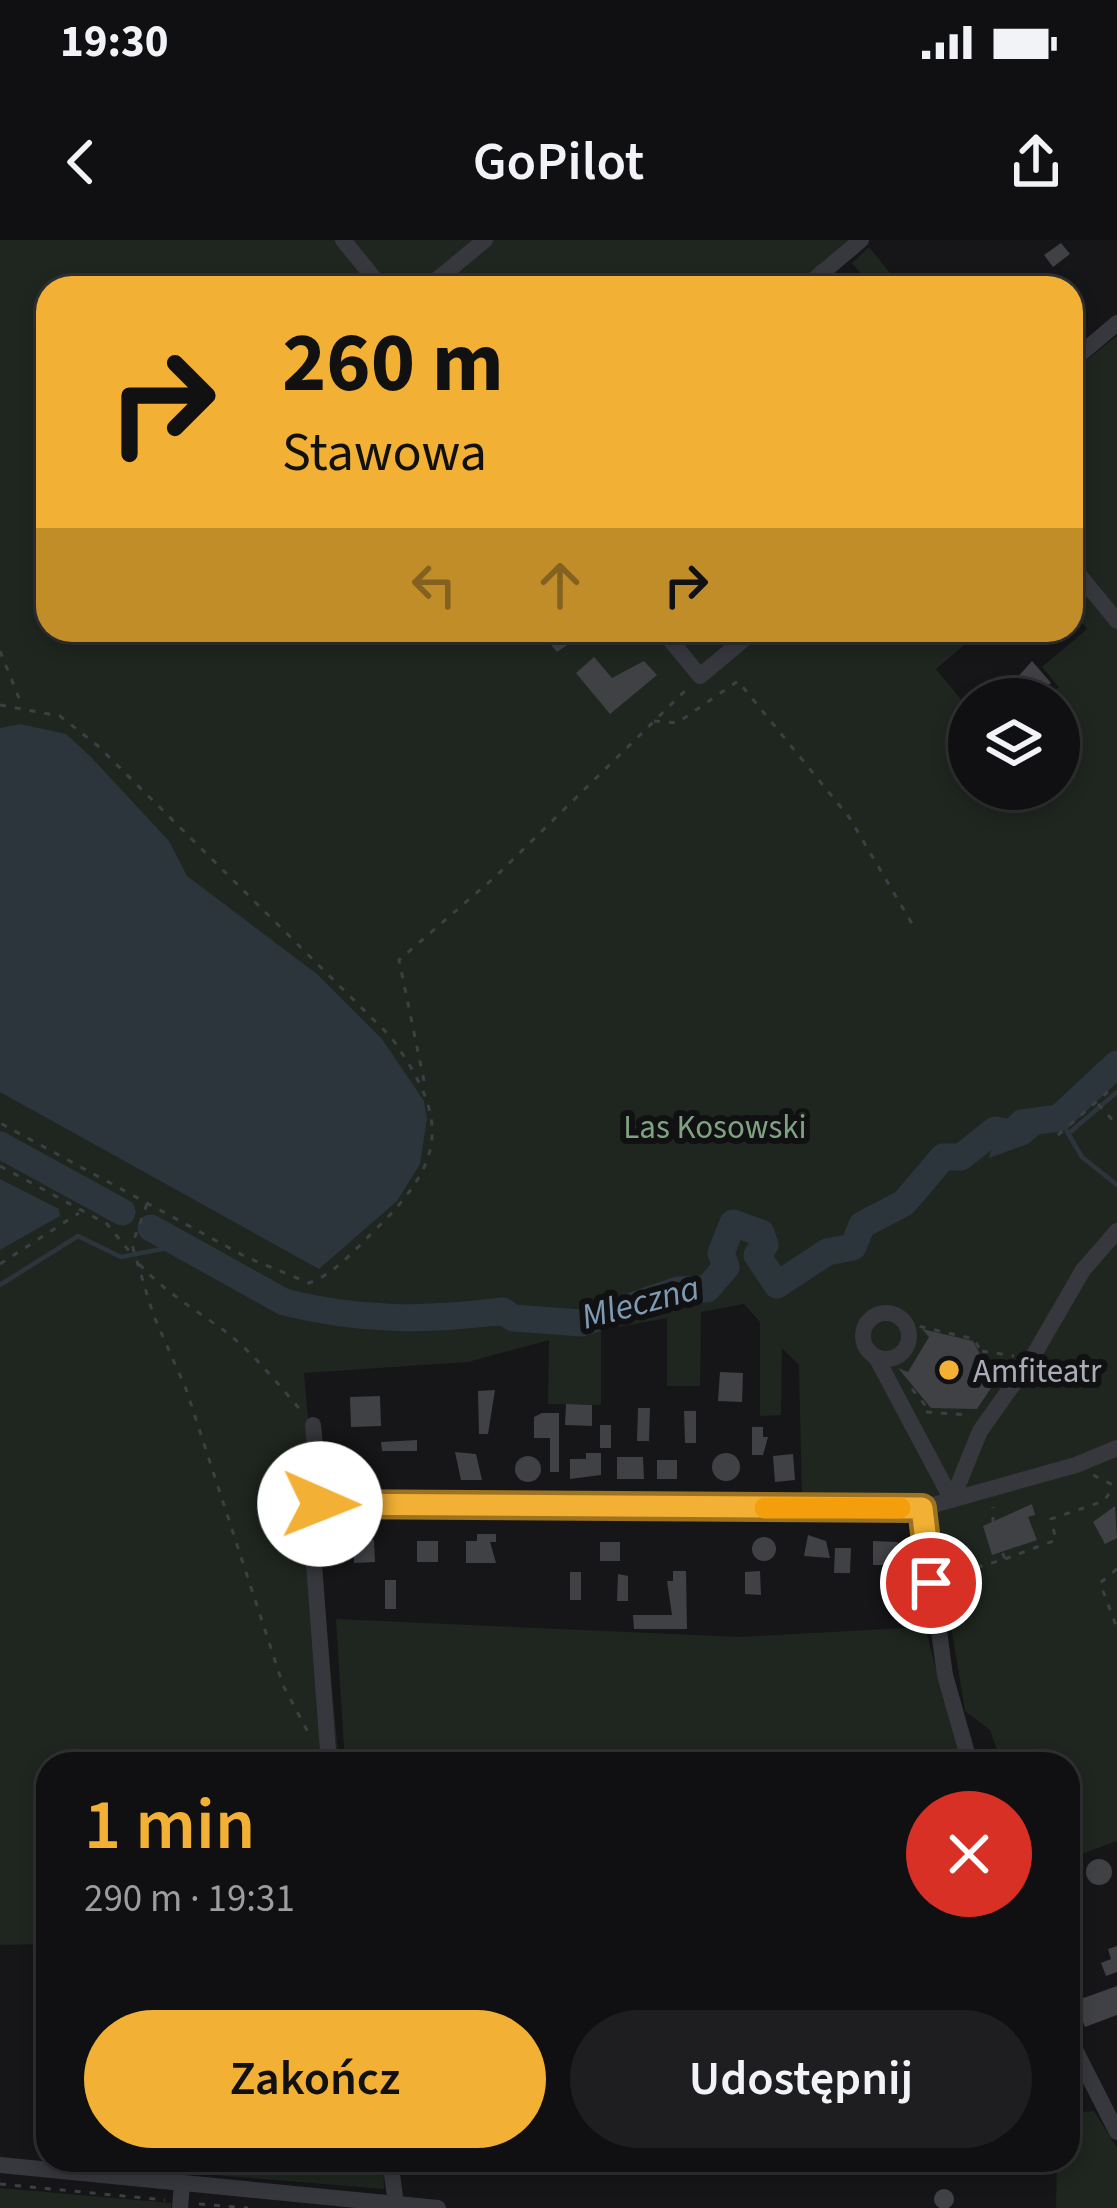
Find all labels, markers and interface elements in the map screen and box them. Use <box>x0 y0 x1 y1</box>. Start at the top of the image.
text: 19:30 <box>60 10 169 74</box>
text: GoPilot <box>473 124 644 201</box>
icon: back <box>48 129 114 195</box>
icon: share <box>1003 129 1069 195</box>
text: 260 m <box>282 304 504 424</box>
icon: right <box>84 324 240 480</box>
text: Stawowa <box>282 415 487 492</box>
icon: left <box>401 552 467 618</box>
icon: ahead <box>527 552 593 618</box>
icon: right <box>653 552 719 618</box>
map controls <box>948 678 1080 810</box>
button: layers <box>948 678 1080 810</box>
park label: Las Kosowski <box>623 1104 807 1151</box>
water label: Mleczna <box>576 1262 705 1343</box>
place label: Amfiteatr <box>973 1348 1102 1395</box>
marker: Amfiteatr <box>936 1357 962 1383</box>
position arrow <box>257 1441 383 1567</box>
pin <box>880 1532 982 1634</box>
icon: arrive <box>898 1550 964 1616</box>
text: 1 min <box>84 1774 255 1877</box>
button: close <box>906 1791 1032 1917</box>
text: 290 m · 19:31 <box>84 1871 295 1927</box>
button: Zakończ <box>84 2010 546 2148</box>
button: Udostępnij <box>570 2010 1032 2148</box>

